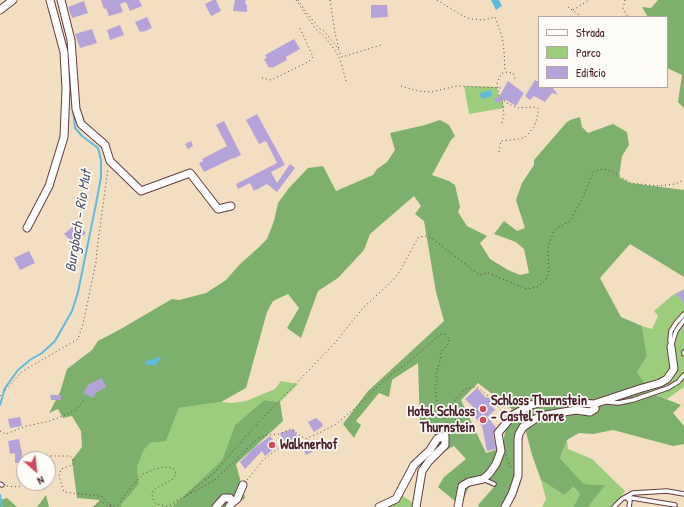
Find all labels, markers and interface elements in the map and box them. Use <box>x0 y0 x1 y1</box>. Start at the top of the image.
legend <box>538 16 668 88</box>
text: Strada <box>576 24 604 41</box>
text: Parco <box>576 44 601 61</box>
text: Edificio <box>576 64 606 81</box>
water label: Burgbach - Rio Mut <box>62 169 96 273</box>
place label: Schloss Thurnstein - Castel Torre <box>491 393 587 426</box>
place label: Hotel Schloss Thurnstein <box>408 404 475 436</box>
marker: Schloss Thurnstein - Castel Torre <box>478 404 488 414</box>
marker: Hotel Schloss Thurnstein <box>478 415 488 425</box>
place label: Walknerhof <box>280 437 337 453</box>
marker: Walknerhof <box>267 440 277 450</box>
north arrow <box>16 451 56 491</box>
text: N <box>35 473 47 488</box>

